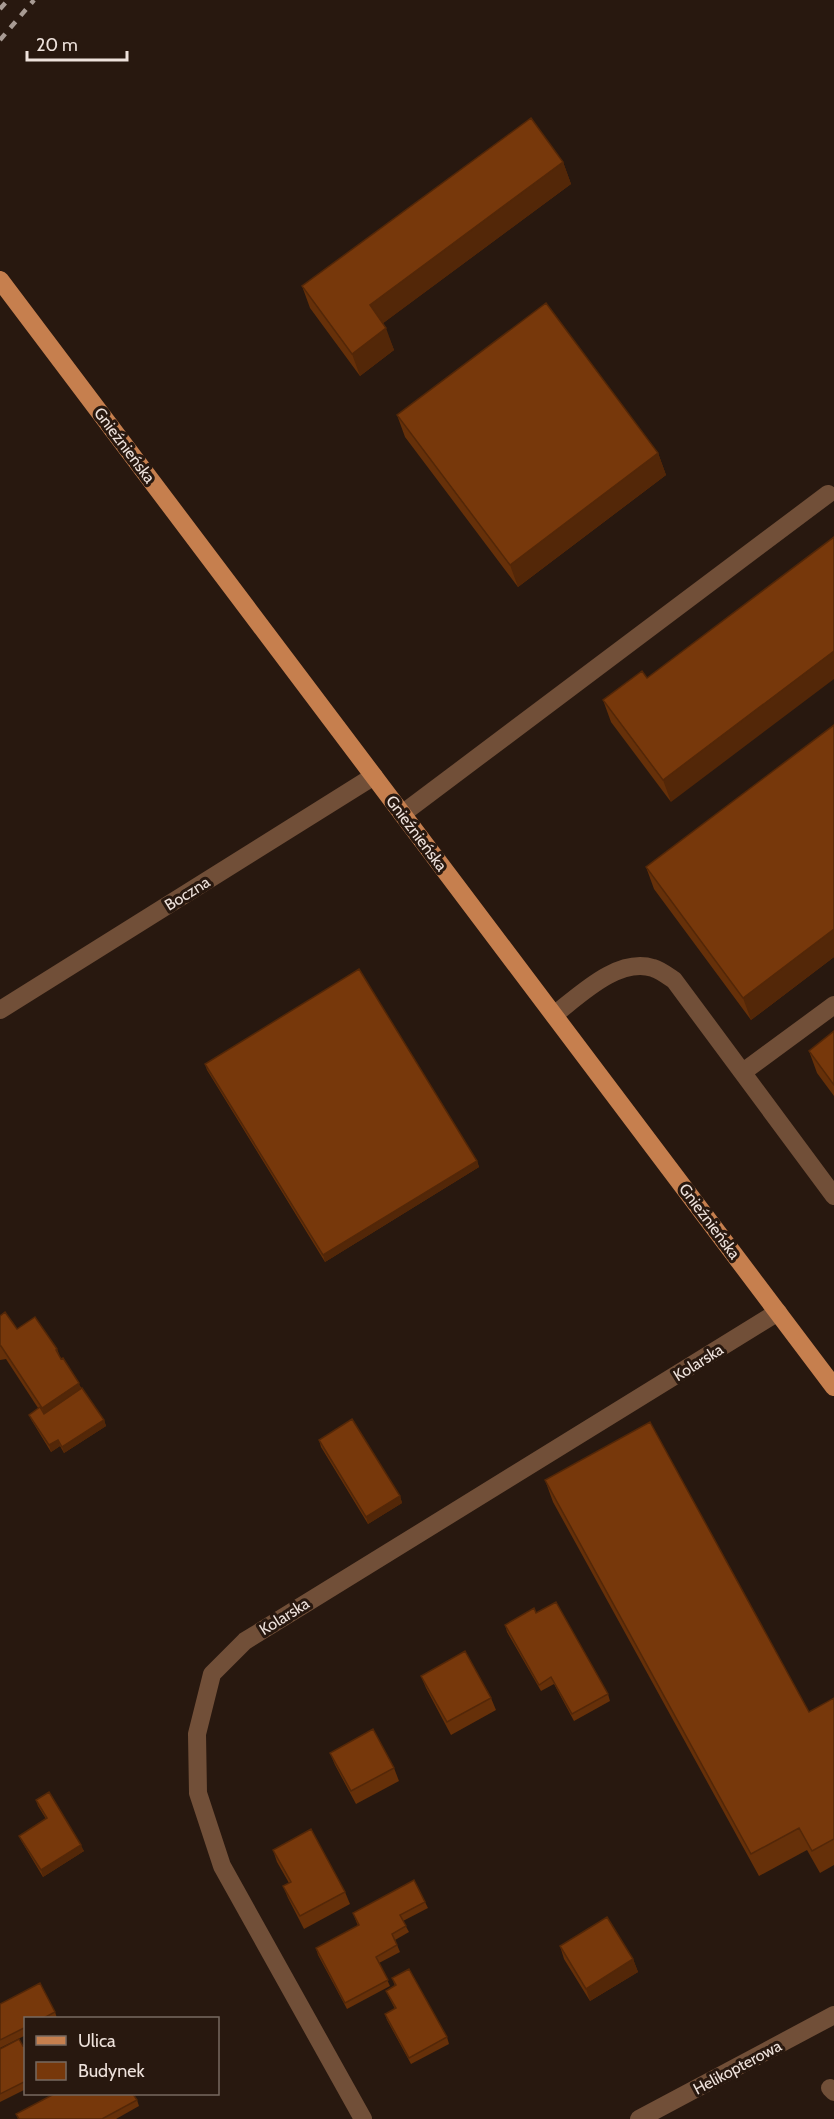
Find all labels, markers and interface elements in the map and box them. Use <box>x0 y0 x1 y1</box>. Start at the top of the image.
scale bar <box>27 24 128 62</box>
text: 20 m <box>36 34 78 56</box>
street label: Gnieźnieńska <box>90 404 159 487</box>
street label: Gnieźnieńska <box>382 792 451 875</box>
street label: Boczna <box>161 872 214 915</box>
street label: Gnieźnieńska <box>675 1180 744 1263</box>
street label: Kolarska <box>670 1340 727 1385</box>
street label: Kolarska <box>256 1594 313 1639</box>
legend <box>24 2017 219 2095</box>
text: Ulica <box>78 2030 116 2052</box>
street label: Helikopterowa <box>690 2036 785 2099</box>
text: Budynek <box>78 2060 145 2082</box>

